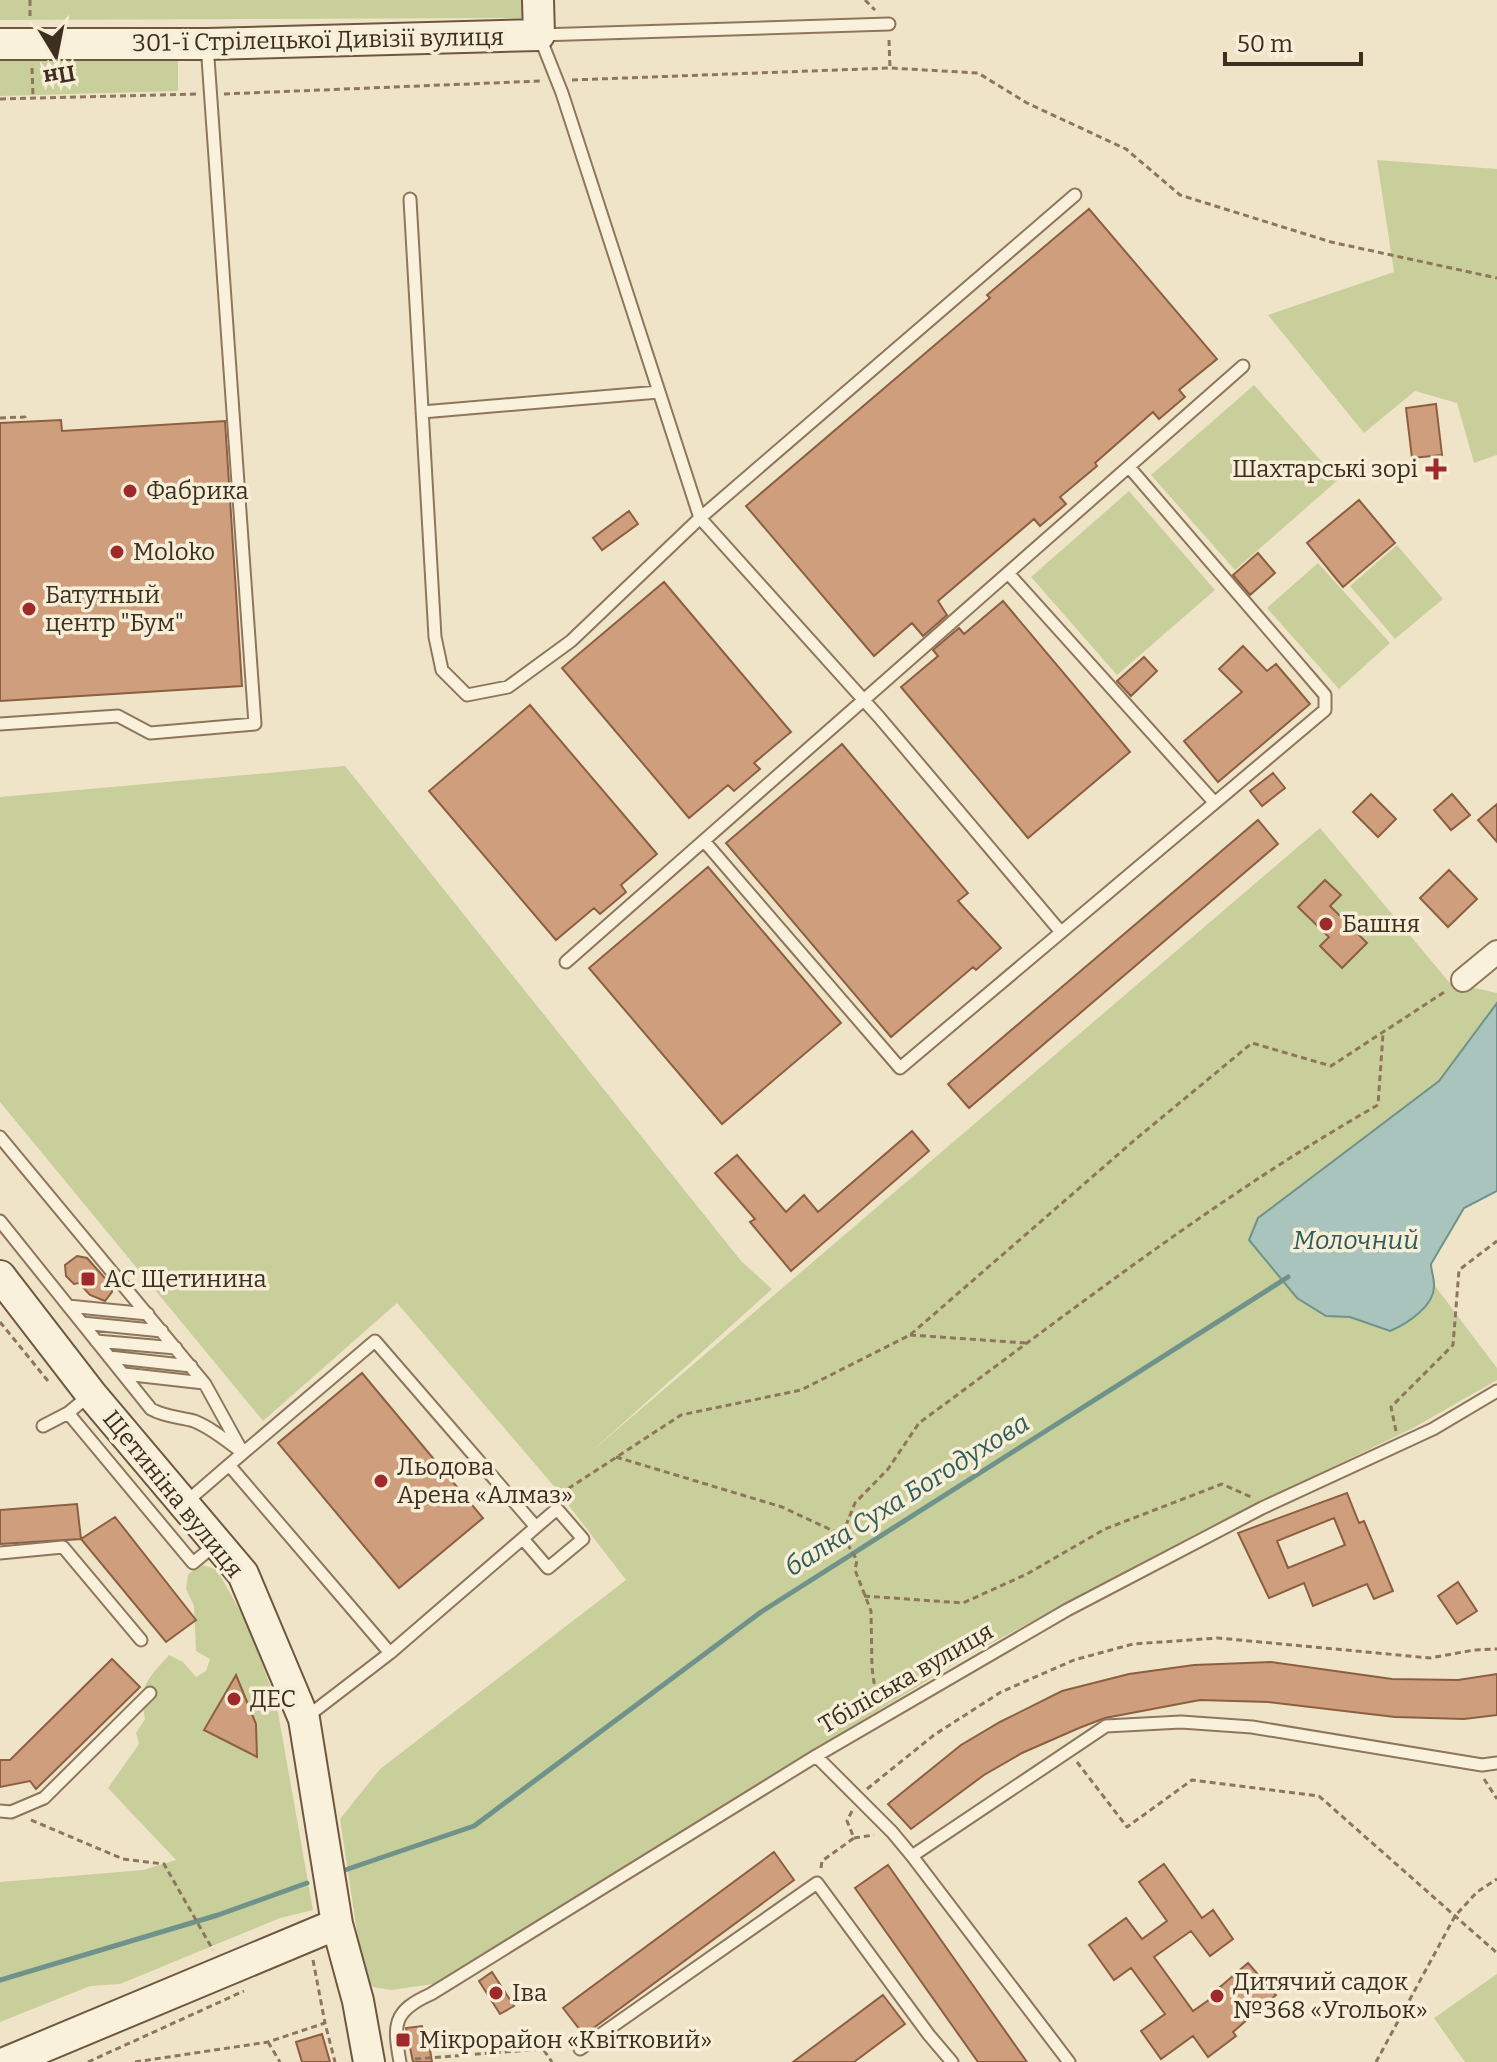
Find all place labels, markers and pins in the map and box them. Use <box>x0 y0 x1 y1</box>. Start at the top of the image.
place label: Шахтарські зорі <box>1232 455 1418 483</box>
marker: Шахтарські зорі <box>1425 458 1447 480</box>
place label: Фабрика <box>146 477 249 505</box>
marker: Фабрика <box>121 482 139 500</box>
place label: Moloko <box>133 538 215 566</box>
marker: Moloko <box>108 543 126 561</box>
place label: Батутный центр "Бум" <box>45 581 184 637</box>
marker: Батутный центр "Бум" <box>20 600 38 618</box>
place label: Башня <box>1342 910 1420 938</box>
marker: Башня <box>1317 915 1335 933</box>
place label: АС Щетинина <box>104 1265 267 1293</box>
marker: АС Щетинина <box>79 1270 97 1288</box>
place label: Льодова Арена «Алмаз» <box>397 1453 573 1509</box>
marker: Льодова Арена «Алмаз» <box>372 1472 390 1490</box>
place label: ДЕС <box>250 1685 296 1713</box>
marker: ДЕС <box>225 1690 243 1708</box>
place label: Дитячий садок №368 «Угольок» <box>1233 1968 1428 2024</box>
place label: Іва <box>512 1979 547 2007</box>
marker: Іва <box>487 1984 505 2002</box>
marker: Дитячий садок №368 «Угольок» <box>1208 1987 1226 2005</box>
place label: Мікрорайон «Квітковий» <box>419 2026 712 2054</box>
marker: Мікрорайон «Квітковий» <box>394 2031 412 2049</box>

